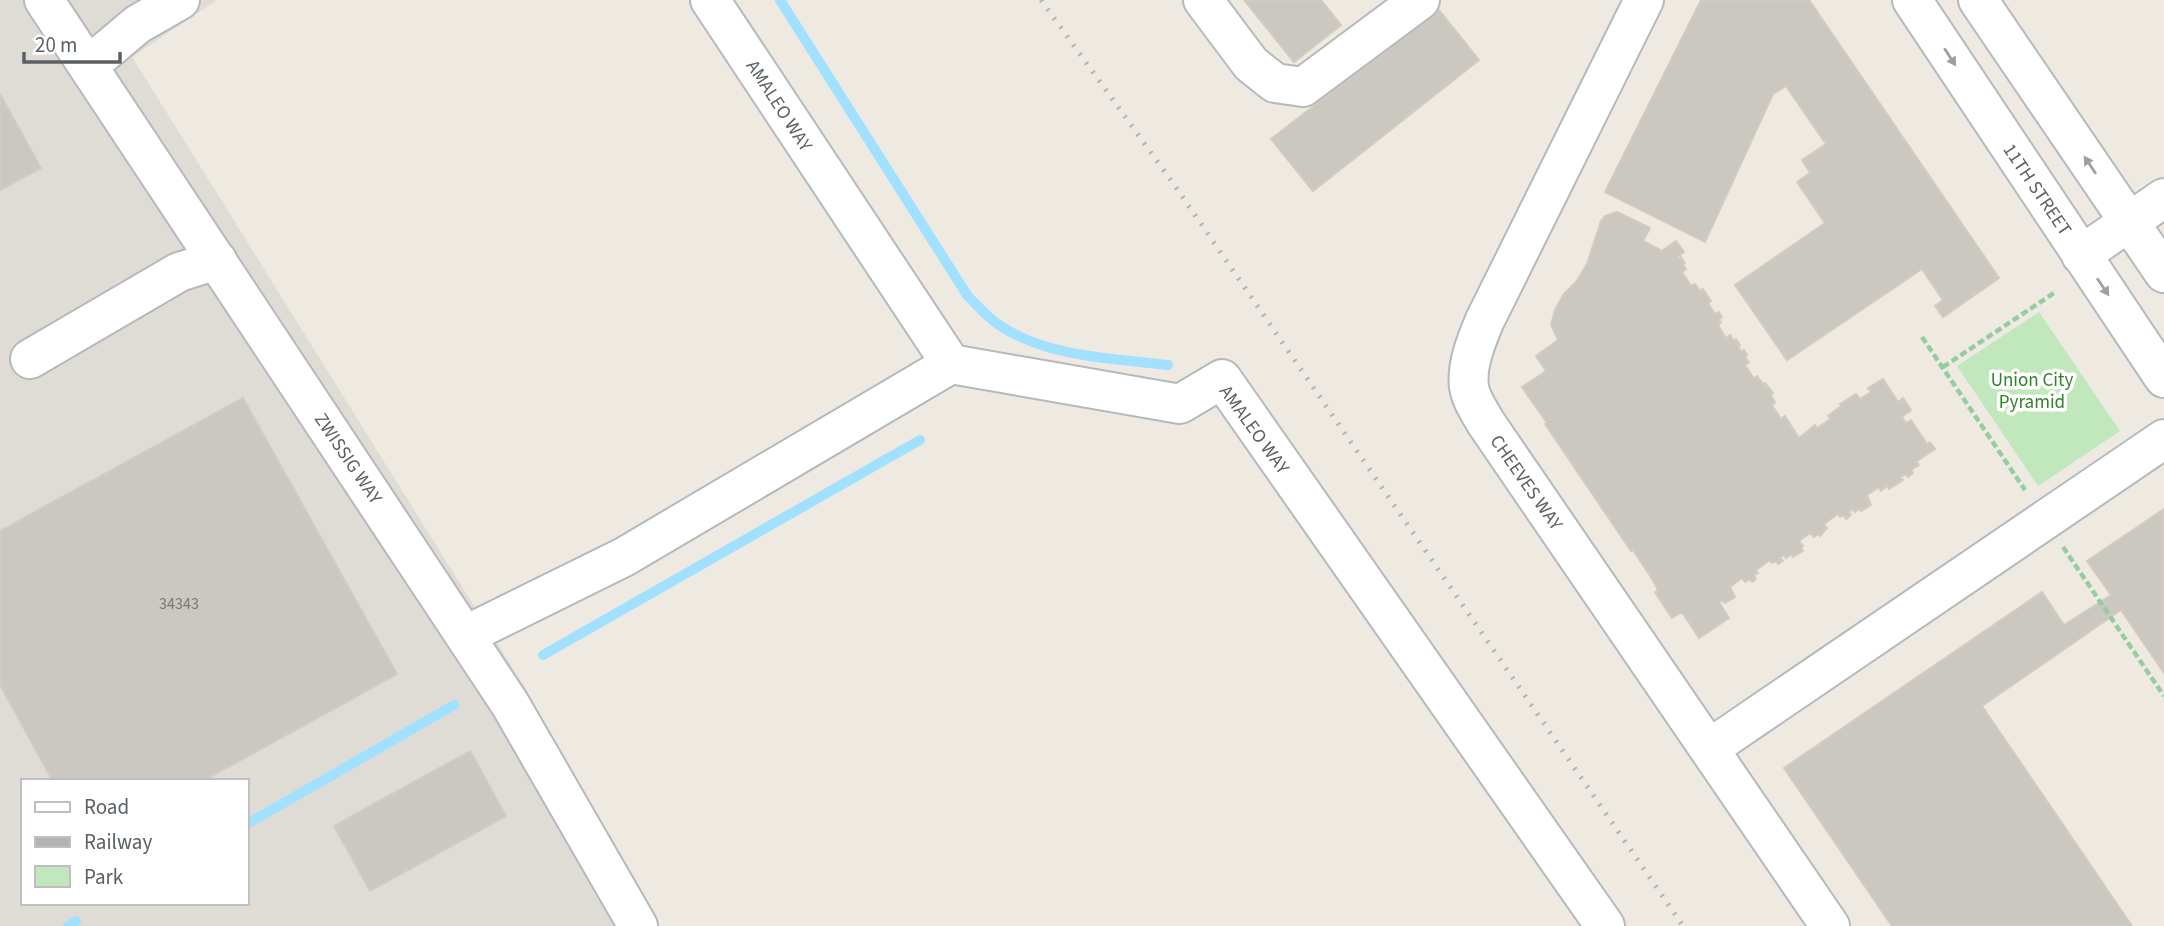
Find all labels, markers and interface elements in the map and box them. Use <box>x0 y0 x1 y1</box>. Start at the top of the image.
scale bar <box>24 21 121 65</box>
text: 20 m <box>35 30 77 60</box>
one-way arrow <box>1943 48 1957 66</box>
street label: AMALEO WAY <box>739 55 819 158</box>
street label: 11TH STREET <box>1996 138 2078 241</box>
one-way arrow <box>2083 156 2097 174</box>
one-way arrow <box>2096 278 2109 297</box>
park label: Union City Pyramid <box>1991 367 2073 416</box>
street label: AMALEO WAY <box>1212 380 1296 481</box>
street label: ZWISSIG WAY <box>307 408 389 511</box>
street label: CHEEVES WAY <box>1483 430 1569 537</box>
house number: 34343 <box>159 593 199 615</box>
legend <box>21 779 248 905</box>
text: Road <box>84 792 129 822</box>
text: Railway <box>84 827 152 857</box>
text: Park <box>84 862 124 892</box>

